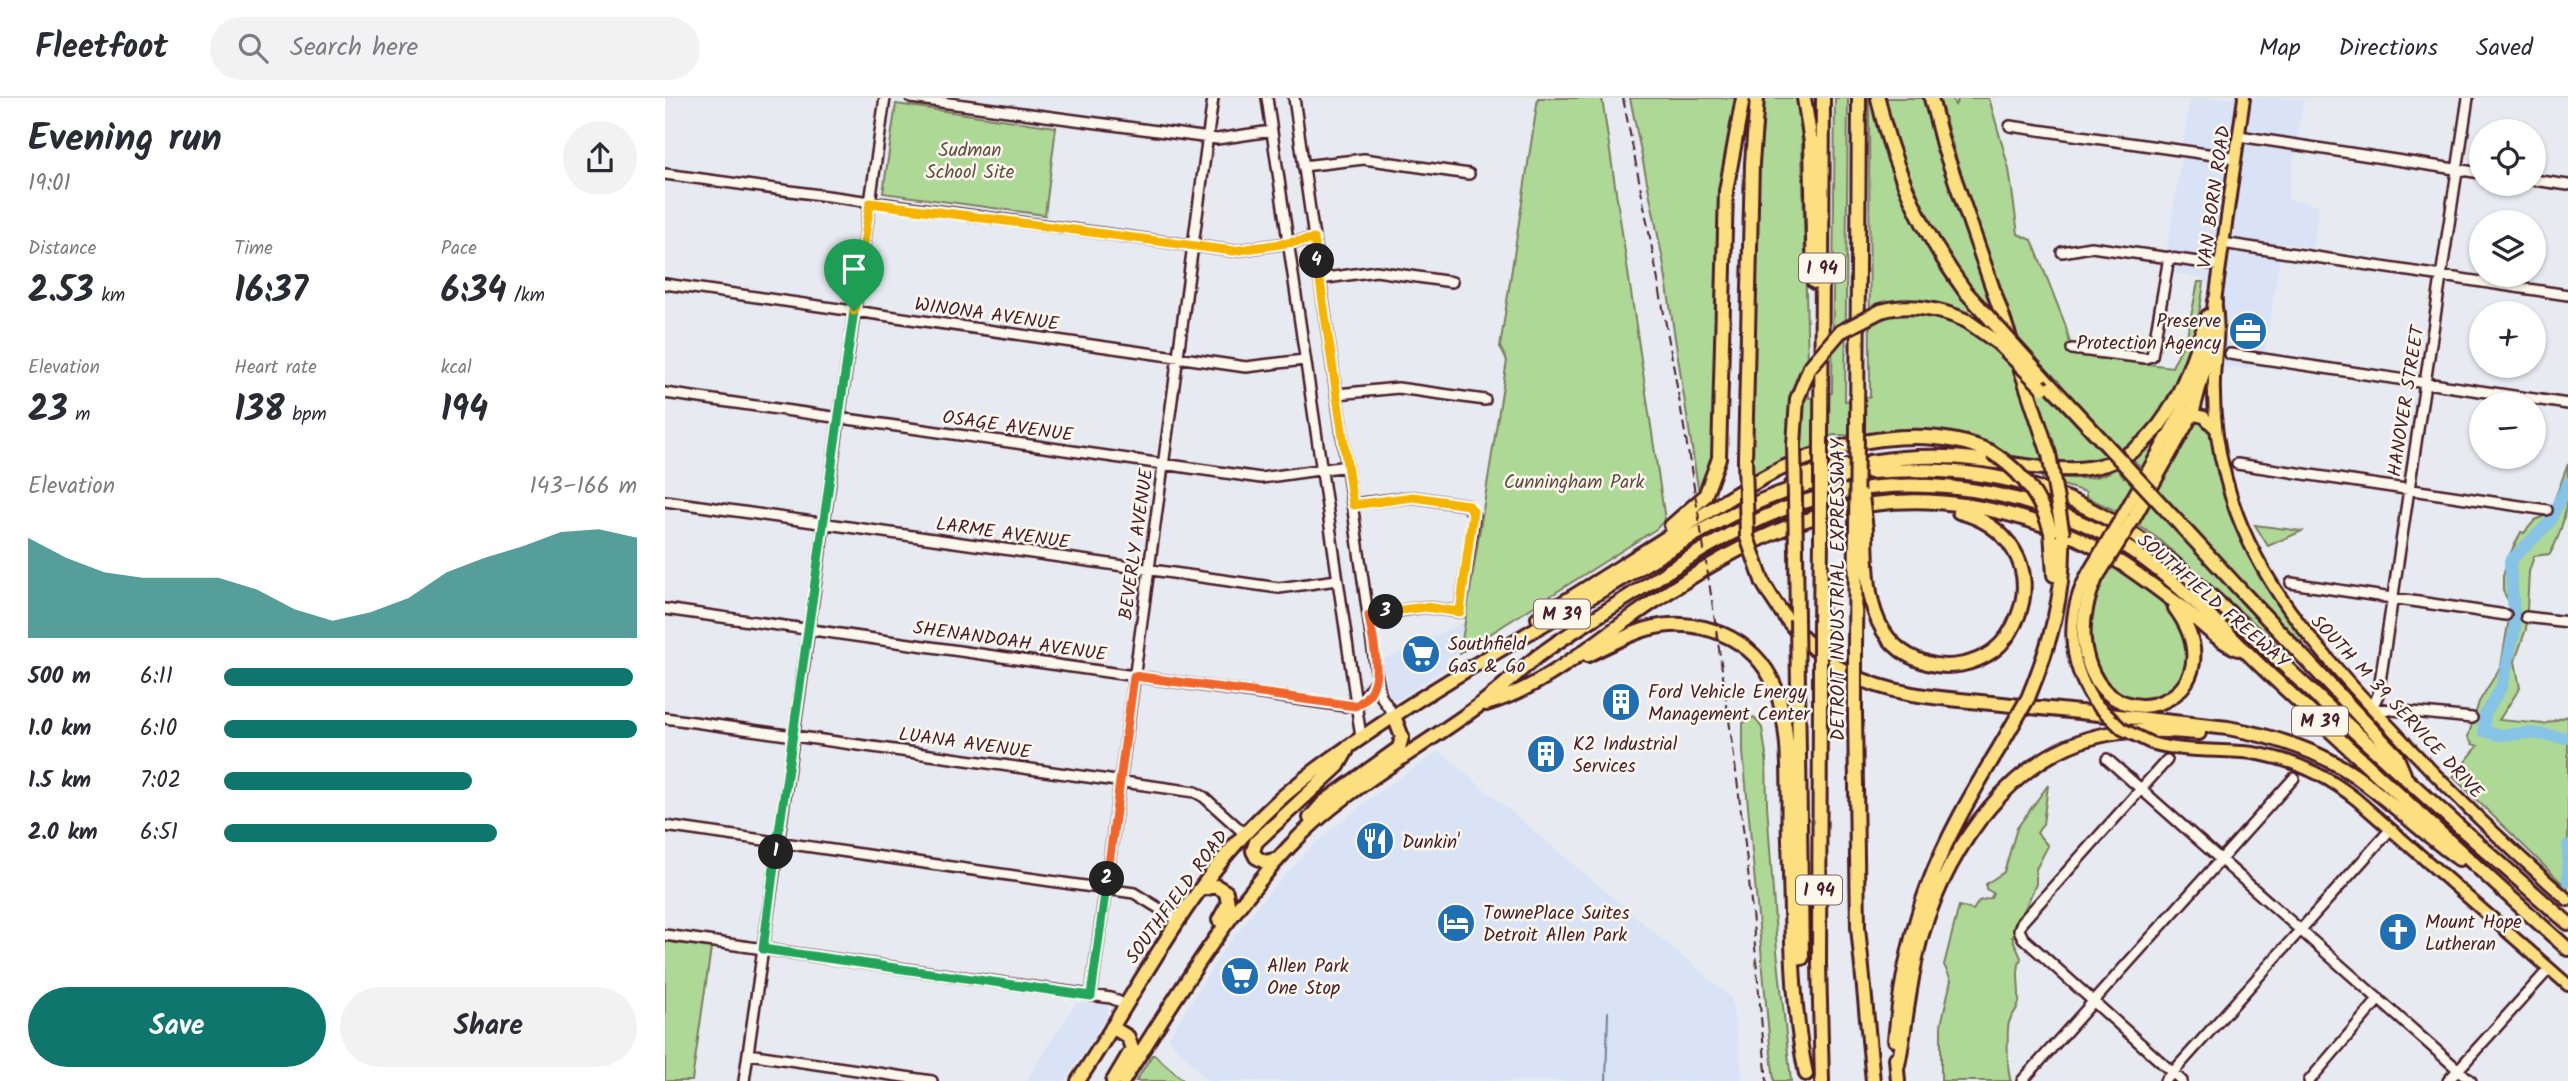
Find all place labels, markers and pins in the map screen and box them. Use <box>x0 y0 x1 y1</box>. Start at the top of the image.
pin <box>824 239 884 311</box>
pin: 4 <box>1299 244 1335 278</box>
place label: Preserve Protection Agency <box>2077 307 2222 359</box>
office icon: Preserve Protection Agency <box>2227 310 2269 352</box>
pin: 3 <box>1369 594 1403 630</box>
place label: Southfield Gas & Go <box>1448 630 1527 682</box>
supermarket icon: Southfield Gas & Go <box>1400 633 1442 675</box>
place label: Ford Vehicle Energy Management Center <box>1648 678 1811 730</box>
building icon: Ford Vehicle Energy Management Center <box>1600 681 1642 723</box>
place label: K2 Industrial Services <box>1573 730 1678 782</box>
building icon: K2 Industrial Services <box>1525 733 1567 775</box>
restaurant icon: Dunkin' <box>1354 820 1396 862</box>
place label: Dunkin' <box>1402 828 1460 858</box>
pin: 1 <box>759 834 793 870</box>
pin: 2 <box>1089 862 1125 896</box>
place label: TownePlace Suites Detroit Allen Park <box>1483 899 1630 951</box>
hotel icon: TownePlace Suites Detroit Allen Park <box>1435 902 1477 944</box>
place label: Mount Hope Lutheran <box>2425 908 2522 960</box>
church icon: Mount Hope Lutheran <box>2377 911 2419 953</box>
place label: Allen Park One Stop <box>1267 952 1349 1004</box>
supermarket icon: Allen Park One Stop <box>1219 955 1261 997</box>

